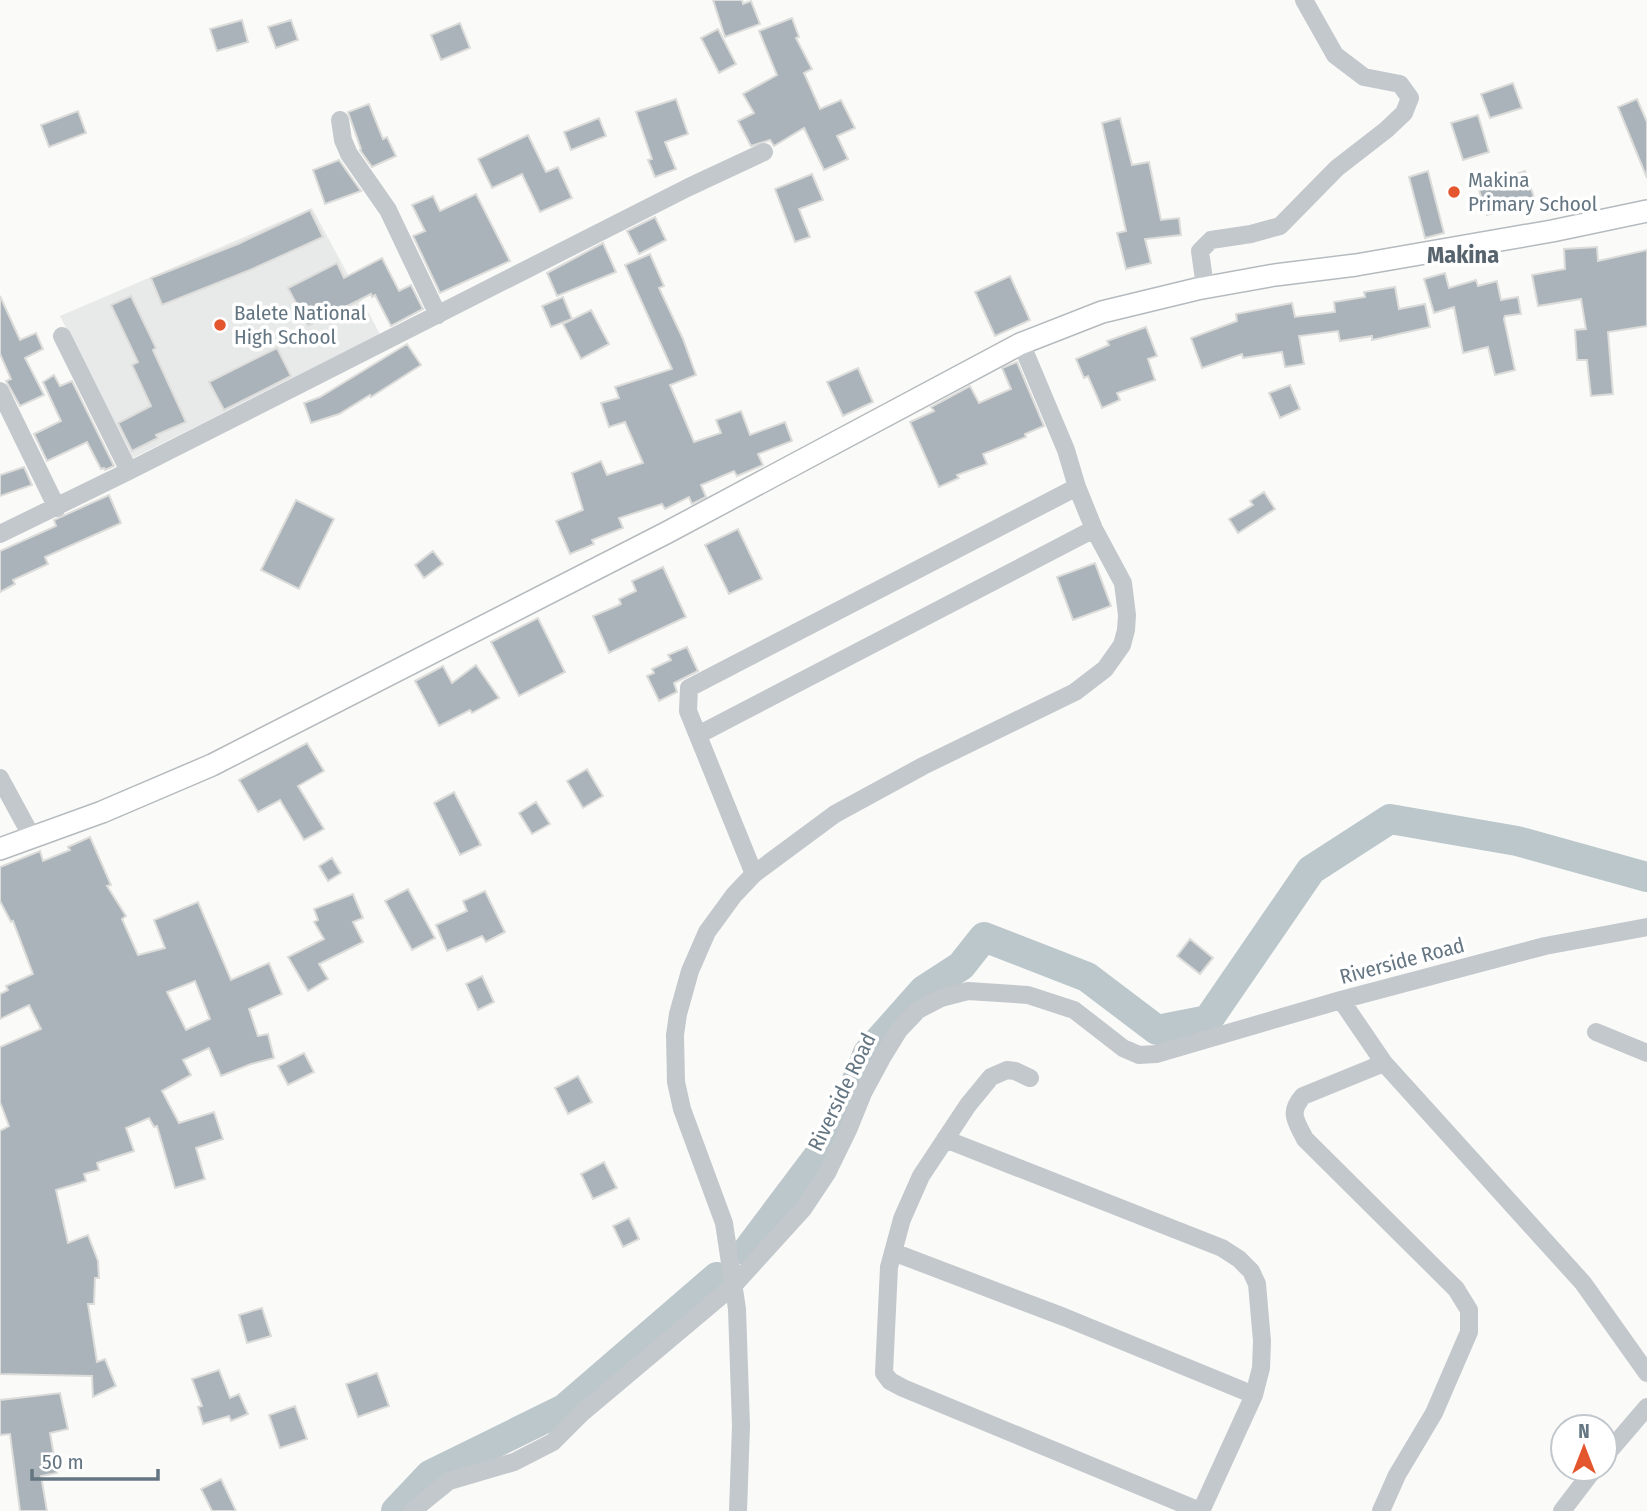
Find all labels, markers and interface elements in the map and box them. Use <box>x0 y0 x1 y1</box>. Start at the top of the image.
place label: Makina Primary School <box>1468 167 1598 217</box>
marker: Makina Primary School <box>1446 184 1462 200</box>
district label: Makina <box>1427 241 1499 269</box>
place label: Balete National High School <box>234 300 367 350</box>
marker: Balete National High School <box>212 317 228 333</box>
street label: Riverside Road <box>1337 932 1467 990</box>
street label: Riverside Road <box>802 1029 882 1155</box>
north arrow <box>1549 1413 1619 1483</box>
text: N <box>1578 1420 1590 1443</box>
scale bar <box>32 1438 158 1482</box>
text: 50 m <box>42 1449 84 1475</box>

